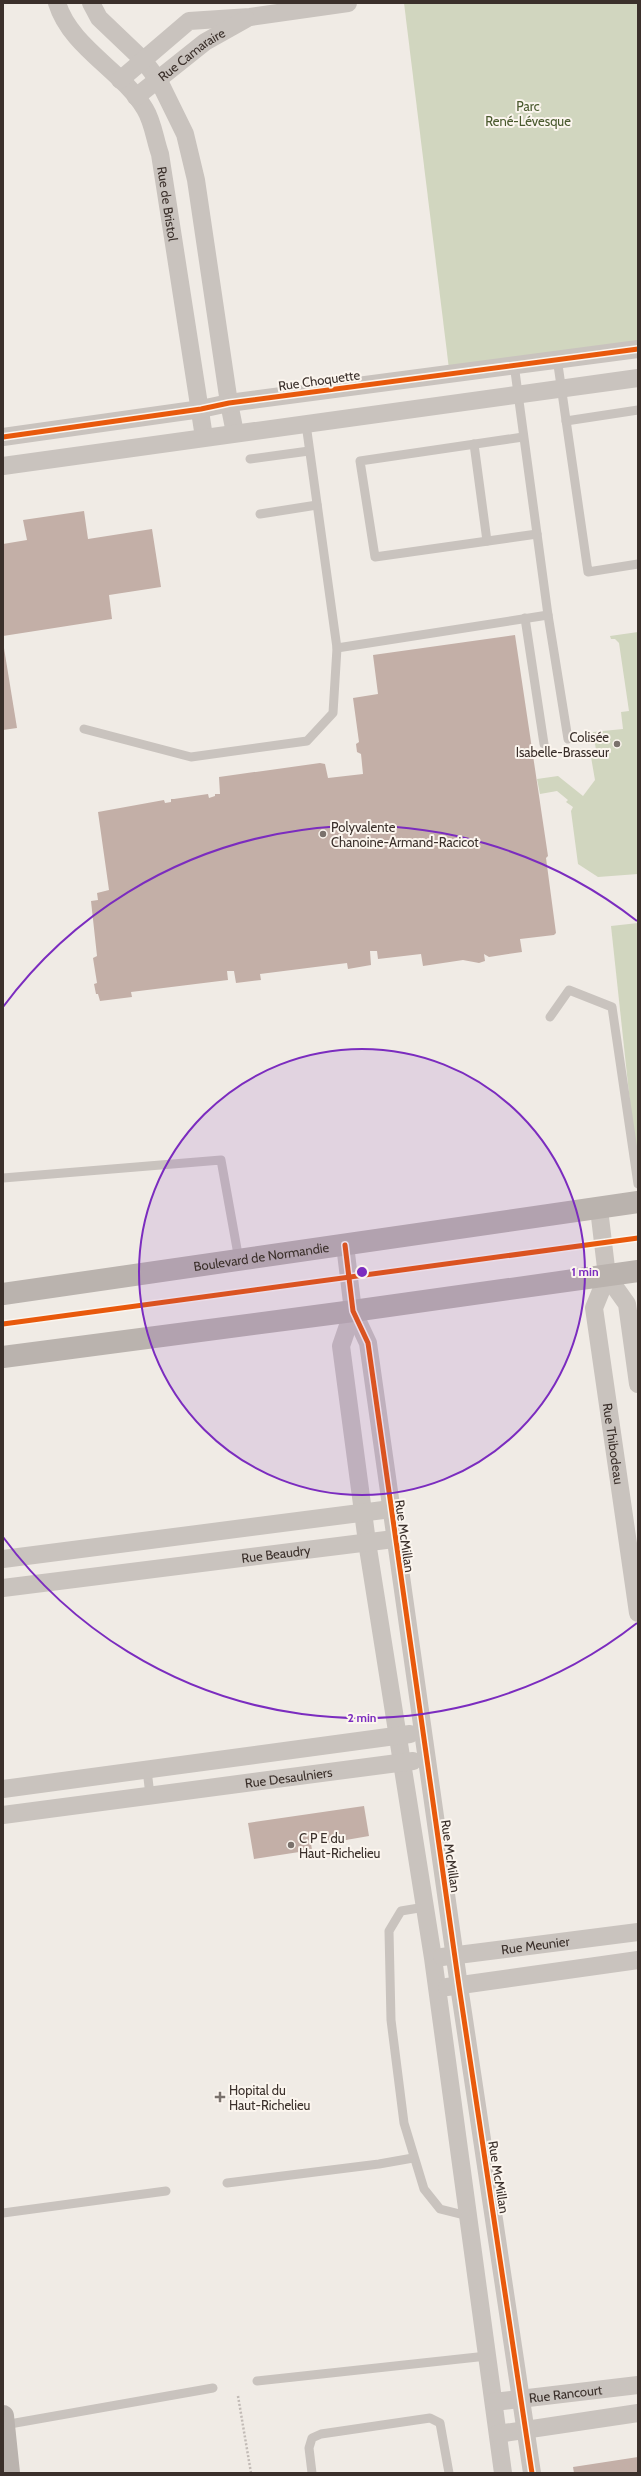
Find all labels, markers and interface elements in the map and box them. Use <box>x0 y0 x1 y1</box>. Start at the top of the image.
street label: Rue Camaraire <box>155 24 228 84</box>
park label: Parc René-Lévesque <box>485 98 571 129</box>
street label: Rue de Bristol <box>154 165 181 242</box>
street label: Rue Choquette <box>277 366 361 394</box>
place label: Colisée Isabelle-Brasseur <box>516 729 610 760</box>
marker: Colisée Isabelle-Brasseur <box>612 739 622 749</box>
place label: Polyvalente Chanoine-Armand-Racicot <box>331 819 479 850</box>
marker: Polyvalente Chanoine-Armand-Racicot <box>318 829 328 839</box>
street label: Boulevard de Normandie <box>193 1239 330 1274</box>
text: 1 min <box>571 1264 599 1279</box>
centre of rings <box>355 1265 369 1279</box>
street label: Rue Thibodeau <box>600 1402 627 1486</box>
street label: Rue McMillan <box>392 1499 418 1573</box>
street label: Rue Beaudry <box>240 1541 312 1566</box>
text: 2 min <box>348 1710 376 1725</box>
street label: Rue Desaulniers <box>244 1764 334 1791</box>
street label: Rue McMillan <box>438 1819 464 1893</box>
place label: C P E du Haut-Richelieu <box>299 1830 381 1861</box>
marker: C P E du Haut-Richelieu <box>286 1840 296 1850</box>
street label: Rue Meunier <box>500 1933 571 1957</box>
place label: Hopital du Haut-Richelieu <box>229 2082 311 2113</box>
marker: Hopital du Haut-Richelieu <box>214 2091 226 2103</box>
street label: Rue McMillan <box>485 2140 513 2214</box>
street label: Rue Rancourt <box>528 2381 604 2406</box>

